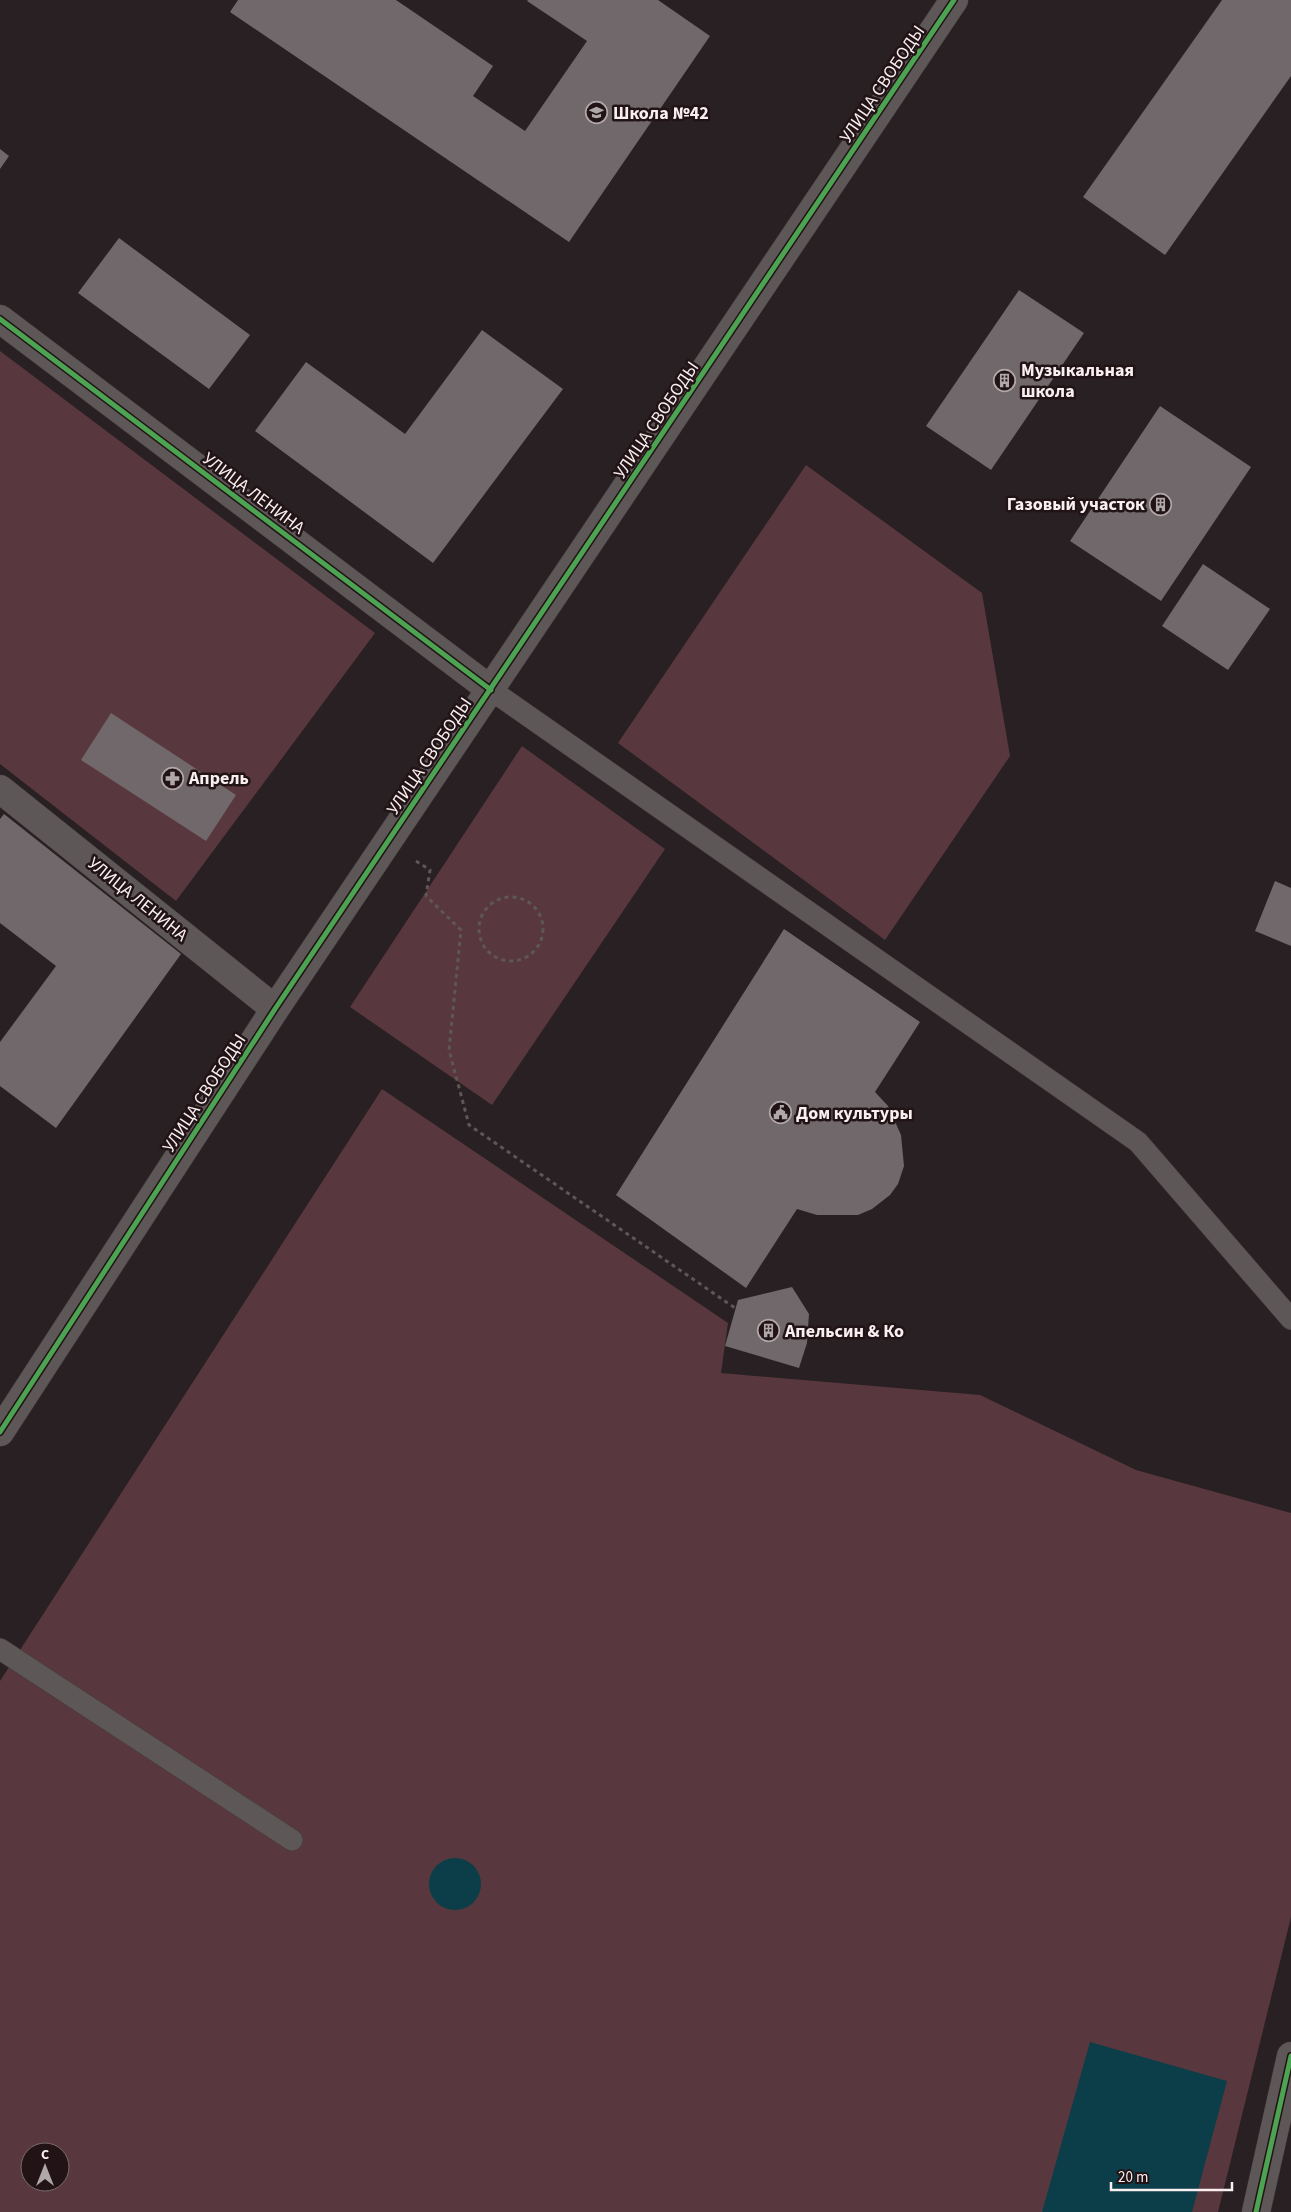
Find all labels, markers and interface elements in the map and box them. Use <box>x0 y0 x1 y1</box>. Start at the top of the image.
street label: УЛИЦА СВОБОДЫ <box>834 21 931 148</box>
school or university icon: Школа №42 <box>585 101 609 125</box>
place label: Школа №42 <box>613 101 709 126</box>
street label: УЛИЦА СВОБОДЫ <box>608 357 705 484</box>
place label: Музыкальная школа <box>1021 358 1134 404</box>
building icon: Музыкальная школа <box>993 368 1017 392</box>
street label: УЛИЦА ЛЕНИНА <box>197 447 310 540</box>
place label: Газовый участок <box>1007 492 1145 517</box>
building icon: Газовый участок <box>1149 492 1173 516</box>
street label: УЛИЦА СВОБОДЫ <box>381 693 478 820</box>
pharmacy icon: Апрель <box>161 766 185 790</box>
place label: Апрель <box>188 766 249 791</box>
street label: УЛИЦА ЛЕНИНА <box>82 851 193 948</box>
street label: УЛИЦА СВОБОДЫ <box>157 1029 252 1157</box>
public building icon: Дом культуры <box>768 1101 792 1125</box>
place label: Дом культуры <box>796 1101 913 1126</box>
building icon: Апельсин & Ко <box>757 1319 781 1343</box>
place label: Апельсин & Ко <box>784 1319 904 1344</box>
north arrow <box>20 2142 70 2192</box>
text: С <box>41 2145 49 2165</box>
scale bar <box>1111 2160 1232 2192</box>
text: 20 m <box>1118 2167 1148 2188</box>

